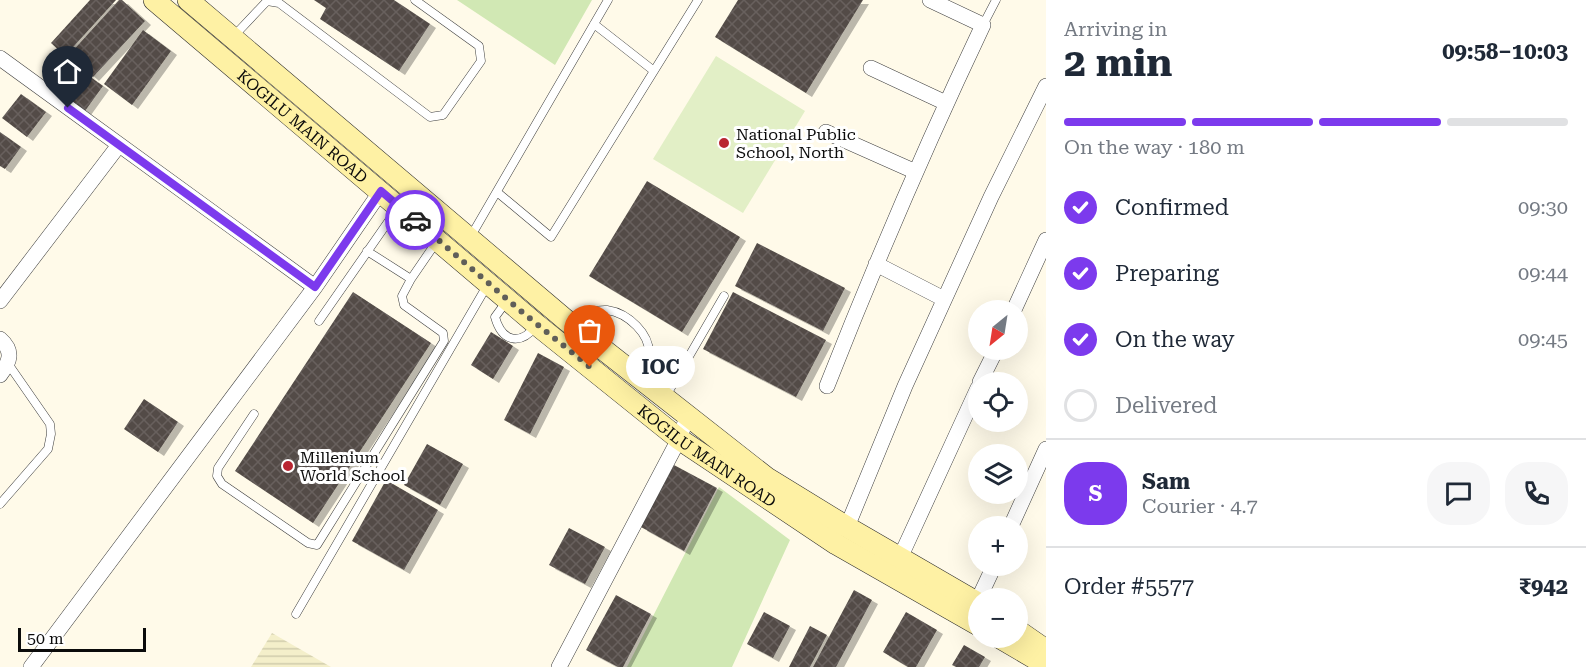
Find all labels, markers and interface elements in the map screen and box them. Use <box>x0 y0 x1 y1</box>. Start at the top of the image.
text: Arriving in <box>1064 17 1167 41</box>
text: 09:58–10:03 <box>1442 39 1568 64</box>
text: 2 min <box>1064 40 1172 86</box>
pin <box>42 46 93 108</box>
icon: home <box>51 55 84 88</box>
street label: KOGILU MAIN ROAD <box>234 66 372 187</box>
place label: National Public School, North <box>736 125 856 162</box>
text: On the way · 180 m <box>1064 135 1245 159</box>
marker: National Public School, North <box>717 136 731 150</box>
courier <box>385 190 445 250</box>
icon: check <box>1064 191 1097 224</box>
text: Confirmed <box>1115 195 1229 220</box>
text: 09:30 <box>1518 195 1568 219</box>
icon: car <box>399 204 432 237</box>
icon: check <box>1064 257 1097 290</box>
text: Preparing <box>1115 261 1219 286</box>
text: 09:44 <box>1518 261 1568 285</box>
north arrow <box>968 300 1028 360</box>
map controls <box>968 300 1028 648</box>
pin <box>564 305 615 367</box>
icon: bag <box>573 314 606 347</box>
icon: check <box>1064 323 1097 356</box>
text: On the way <box>1115 327 1235 352</box>
text: 09:45 <box>1518 327 1568 351</box>
callout: IOC <box>626 346 695 388</box>
text: IOC <box>641 355 680 379</box>
button: locate <box>968 372 1028 432</box>
text: Delivered <box>1115 393 1217 418</box>
street label: KOGILU MAIN ROAD <box>634 400 780 511</box>
button: layers <box>968 444 1028 504</box>
place label: Millenium World School <box>300 448 405 485</box>
marker: Millenium World School <box>281 459 295 473</box>
button: chat <box>1427 462 1490 525</box>
button: phone <box>1505 462 1568 525</box>
text: Sam <box>1142 469 1190 494</box>
text: S <box>1089 481 1102 506</box>
text: Courier · 4.7 <box>1142 494 1258 518</box>
button: + <box>968 516 1028 576</box>
text: Order #5577 <box>1064 574 1194 599</box>
text: ₹942 <box>1519 574 1568 599</box>
button: − <box>968 588 1028 648</box>
scale bar <box>18 625 146 652</box>
text: 50 m <box>27 629 64 648</box>

